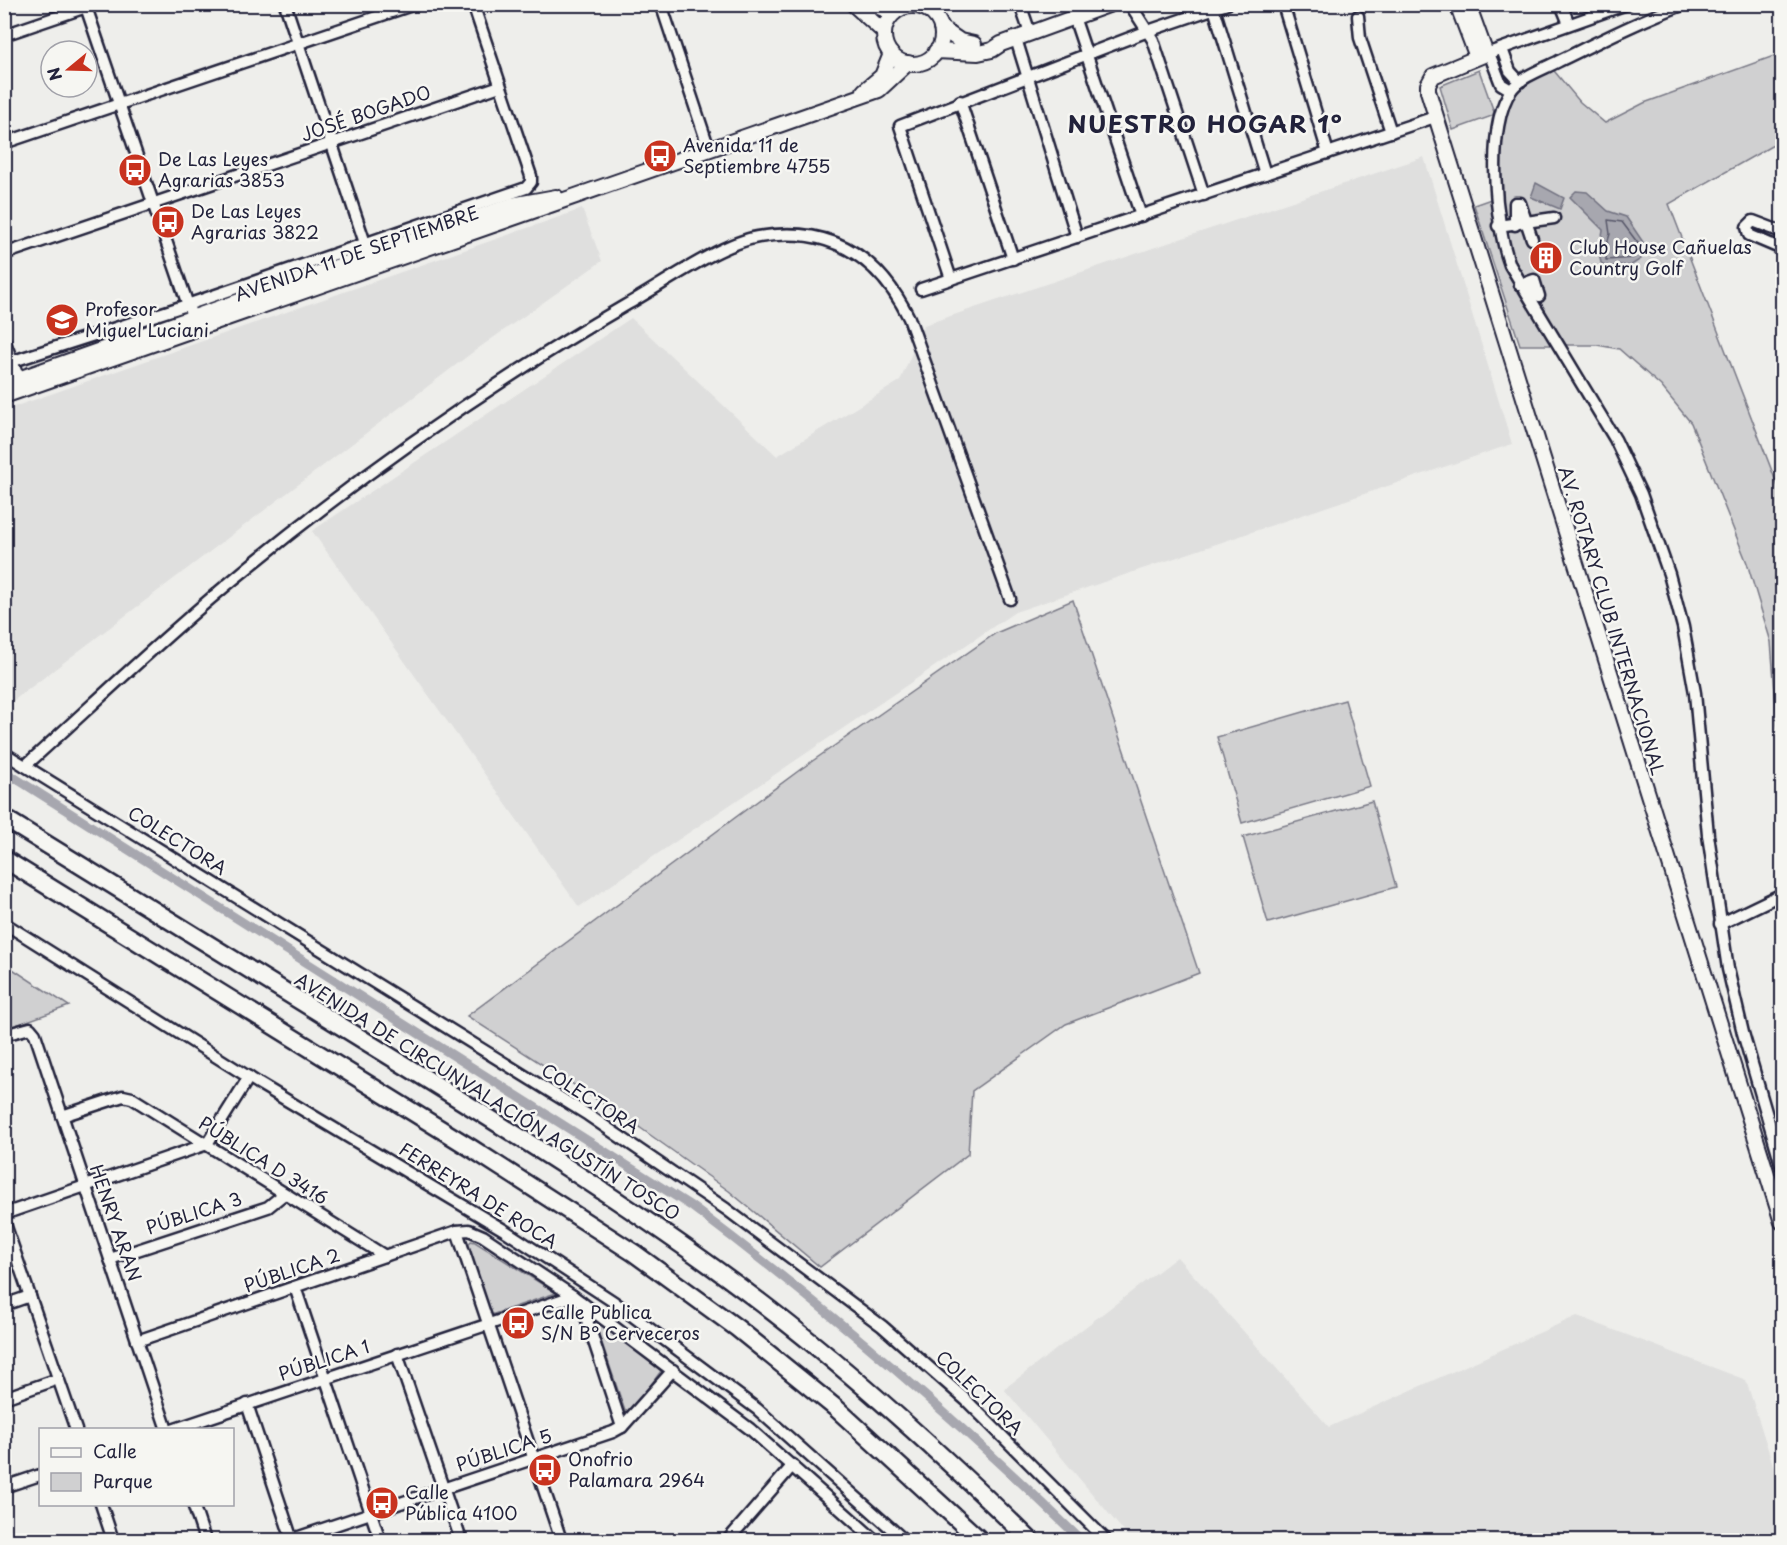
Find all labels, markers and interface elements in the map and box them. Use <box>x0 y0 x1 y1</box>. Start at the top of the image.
north arrow <box>39 39 99 99</box>
text: N <box>40 64 67 84</box>
street label: JOSÉ BOGADO <box>297 78 434 147</box>
district label: NUESTRO HOGAR 1° <box>1067 105 1343 141</box>
place label: Avenida 11 de Septiembre 4755 <box>683 131 830 179</box>
bus stop icon: Avenida 11 de Septiembre 4755 <box>642 138 678 174</box>
place label: De Las Leyes Agrarias 3853 <box>158 145 285 193</box>
bus stop icon: De Las Leyes Agrarias 3853 <box>117 152 153 188</box>
place label: De Las Leyes Agrarias 3822 <box>191 197 319 245</box>
street label: AVENIDA 11 DE SEPTIEMBRE <box>231 198 482 307</box>
bus stop icon: De Las Leyes Agrarias 3822 <box>150 204 186 240</box>
place label: Club House Cañuelas Country Golf <box>1569 233 1752 281</box>
building icon: Club House Cañuelas Country Golf <box>1528 240 1564 276</box>
place label: Profesor Miguel Luciani <box>85 295 209 343</box>
school or university icon: Profesor Miguel Luciani <box>44 302 80 338</box>
street label: AV. ROTARY CLUB INTERNACIONAL <box>1552 463 1672 778</box>
street label: COLECTORA <box>123 799 233 881</box>
street label: AVENIDA DE CIRCUNVALACIÓN AGUSTÍN TOSCO <box>290 965 686 1226</box>
street label: COLECTORA <box>536 1056 645 1140</box>
street label: PÚBLICA D 3416 <box>194 1109 334 1211</box>
street label: FERREYRA DE ROCA <box>394 1135 563 1255</box>
street label: HENRY ARAN <box>84 1160 149 1285</box>
street label: PÚBLICA 3 <box>142 1184 245 1241</box>
street label: PÚBLICA 2 <box>240 1241 343 1299</box>
place label: Calle Publica S/N B° Cerveceros <box>541 1298 700 1346</box>
bus stop icon: Calle Publica S/N B° Cerveceros <box>500 1305 536 1341</box>
street label: PÚBLICA 1 <box>275 1332 373 1387</box>
street label: COLECTORA <box>930 1343 1030 1441</box>
street label: PÚBLICA 5 <box>452 1421 555 1478</box>
legend <box>39 1428 234 1506</box>
text: Calle <box>93 1437 137 1464</box>
place label: Onofrio Palamara 2964 <box>568 1445 705 1493</box>
bus stop icon: Onofrio Palamara 2964 <box>527 1452 563 1488</box>
text: Parque <box>93 1467 153 1494</box>
place label: Calle Pública 4100 <box>405 1478 518 1526</box>
bus stop icon: Calle Pública 4100 <box>364 1485 400 1521</box>

